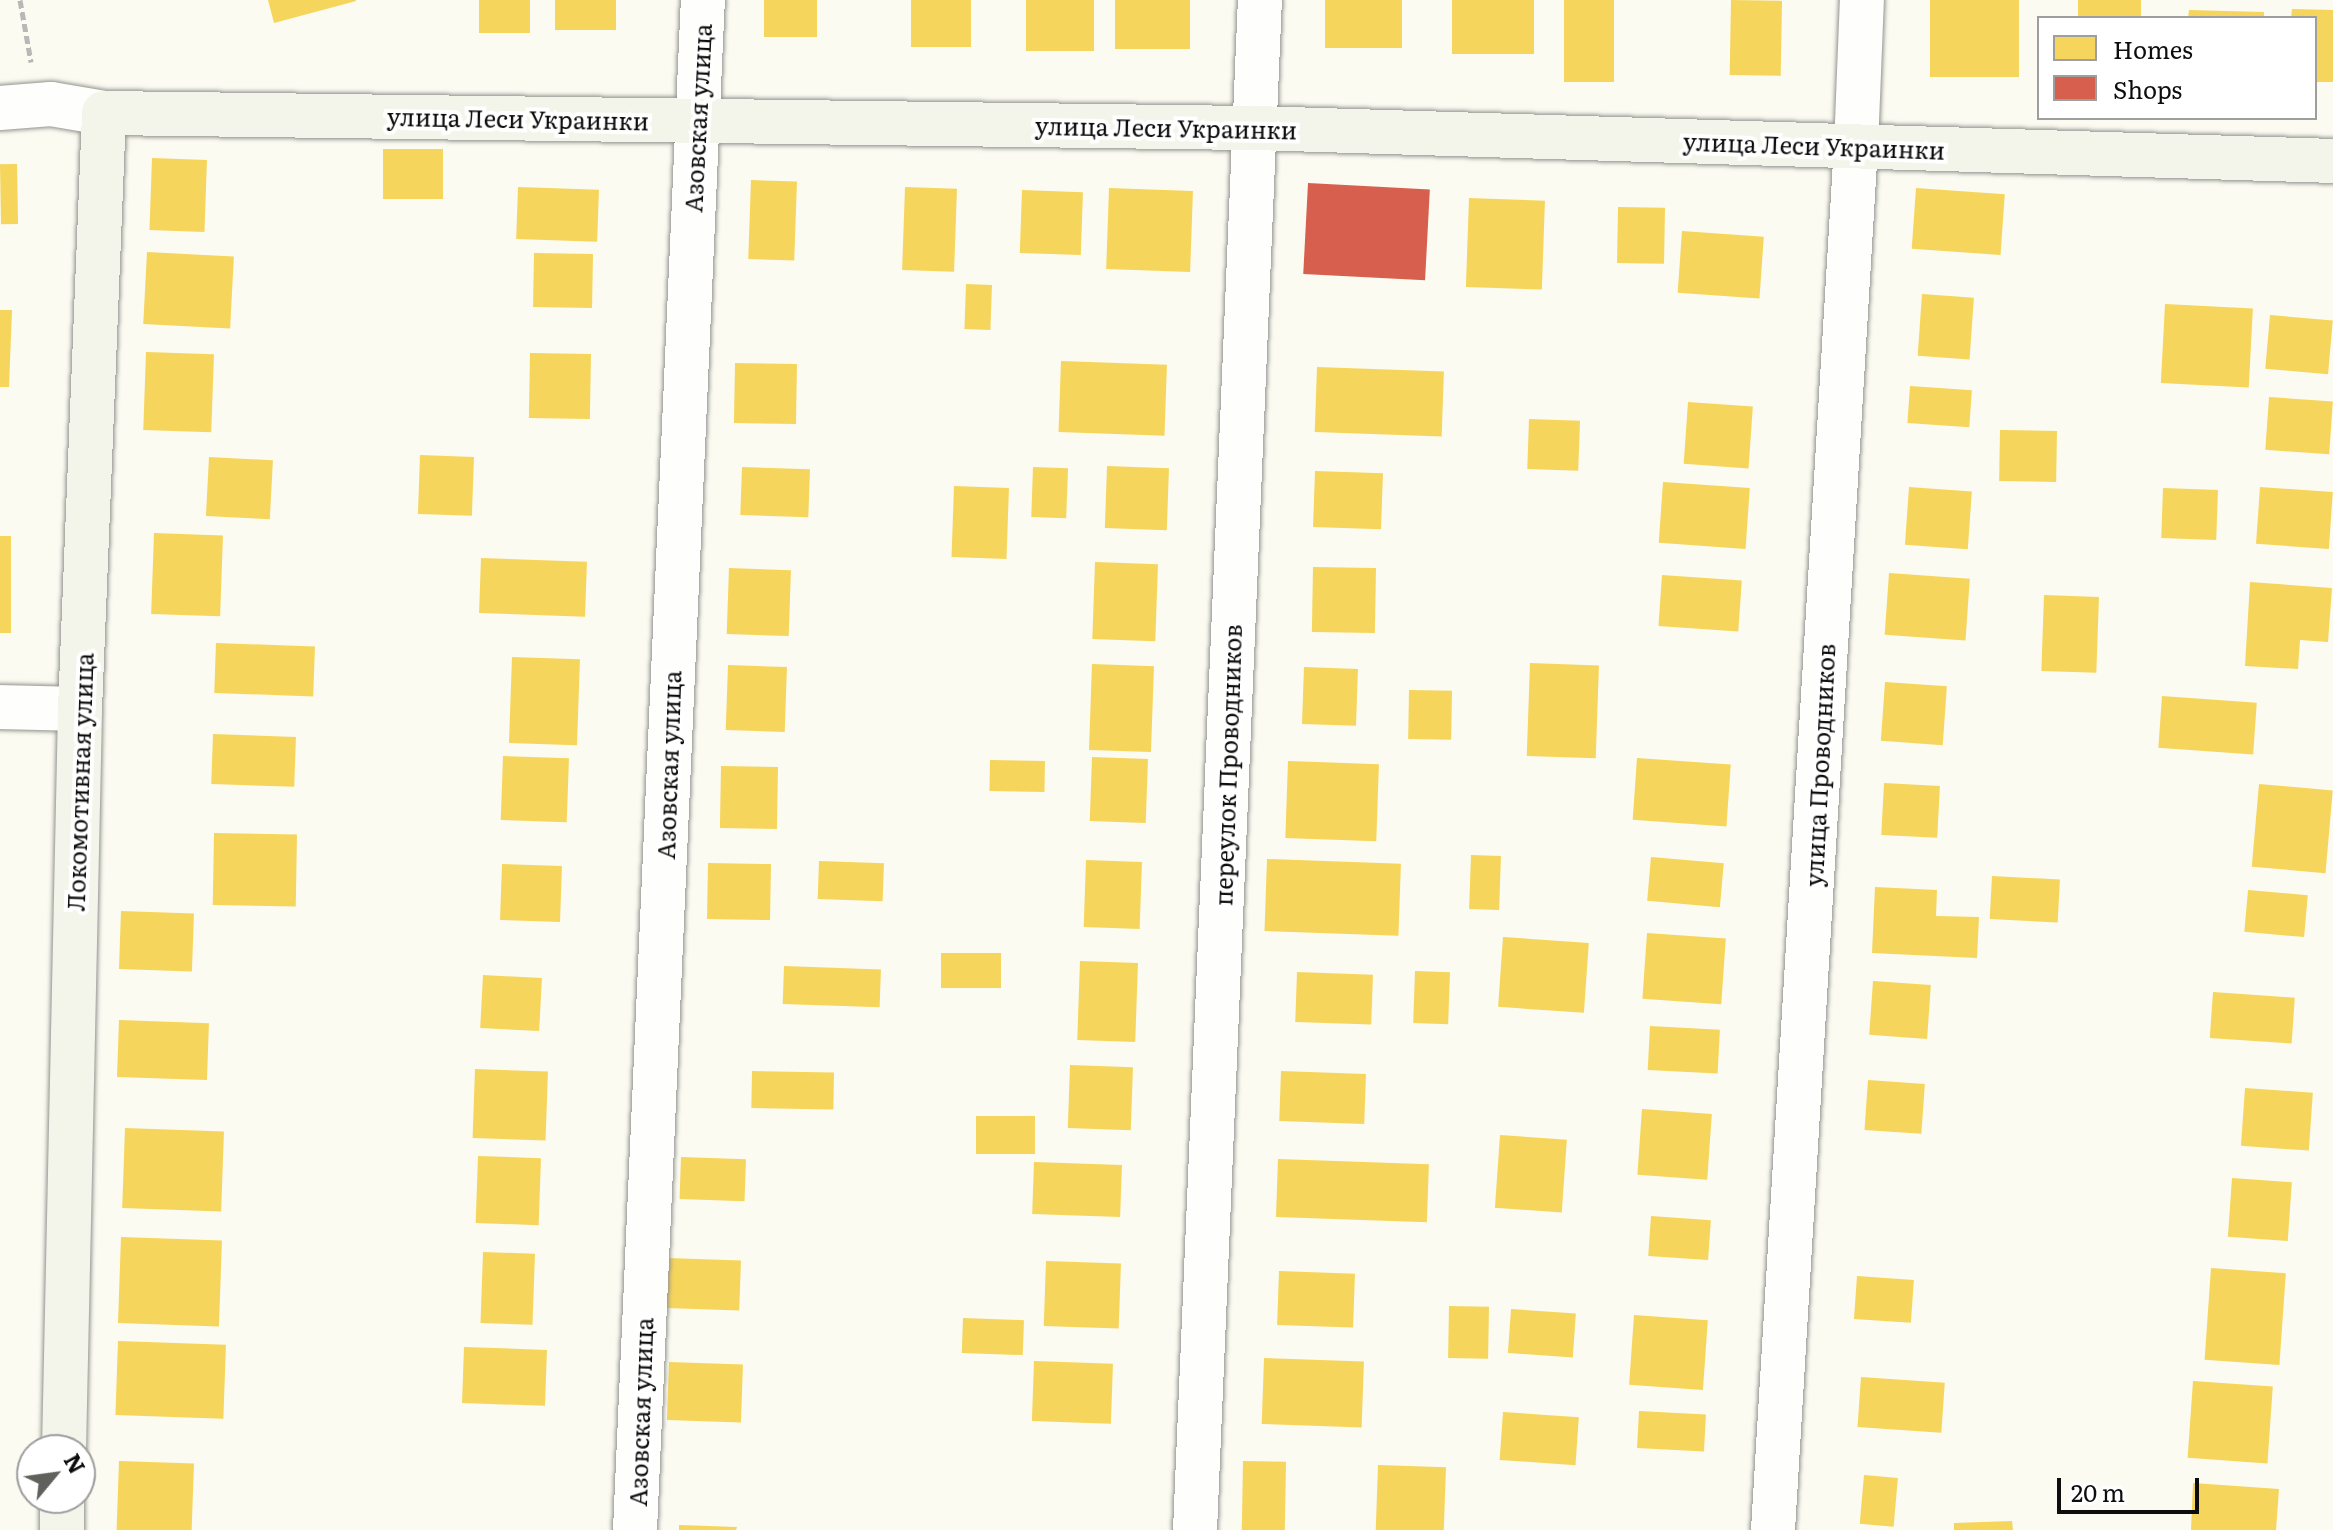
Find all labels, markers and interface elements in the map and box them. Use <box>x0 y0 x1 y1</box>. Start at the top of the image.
legend <box>2037 16 2317 120</box>
street label: Азовская улица <box>678 23 716 213</box>
text: Homes <box>2113 31 2193 66</box>
text: Shops <box>2113 71 2182 106</box>
street label: улица Леси Украинки <box>387 101 649 135</box>
street label: улица Леси Украинки <box>1035 110 1297 144</box>
street label: улица Леси Украинки <box>1683 126 1945 164</box>
street label: переулок Проводников <box>1208 624 1246 906</box>
street label: улица Проводников <box>1798 643 1840 887</box>
street label: Локомотивная улица <box>60 652 98 912</box>
street label: Азовская улица <box>650 670 686 860</box>
street label: Азовская улица <box>622 1317 658 1507</box>
north arrow <box>16 1434 96 1514</box>
text: N <box>57 1447 95 1479</box>
scale bar <box>2061 1462 2203 1512</box>
text: 20 m <box>2071 1474 2125 1509</box>

